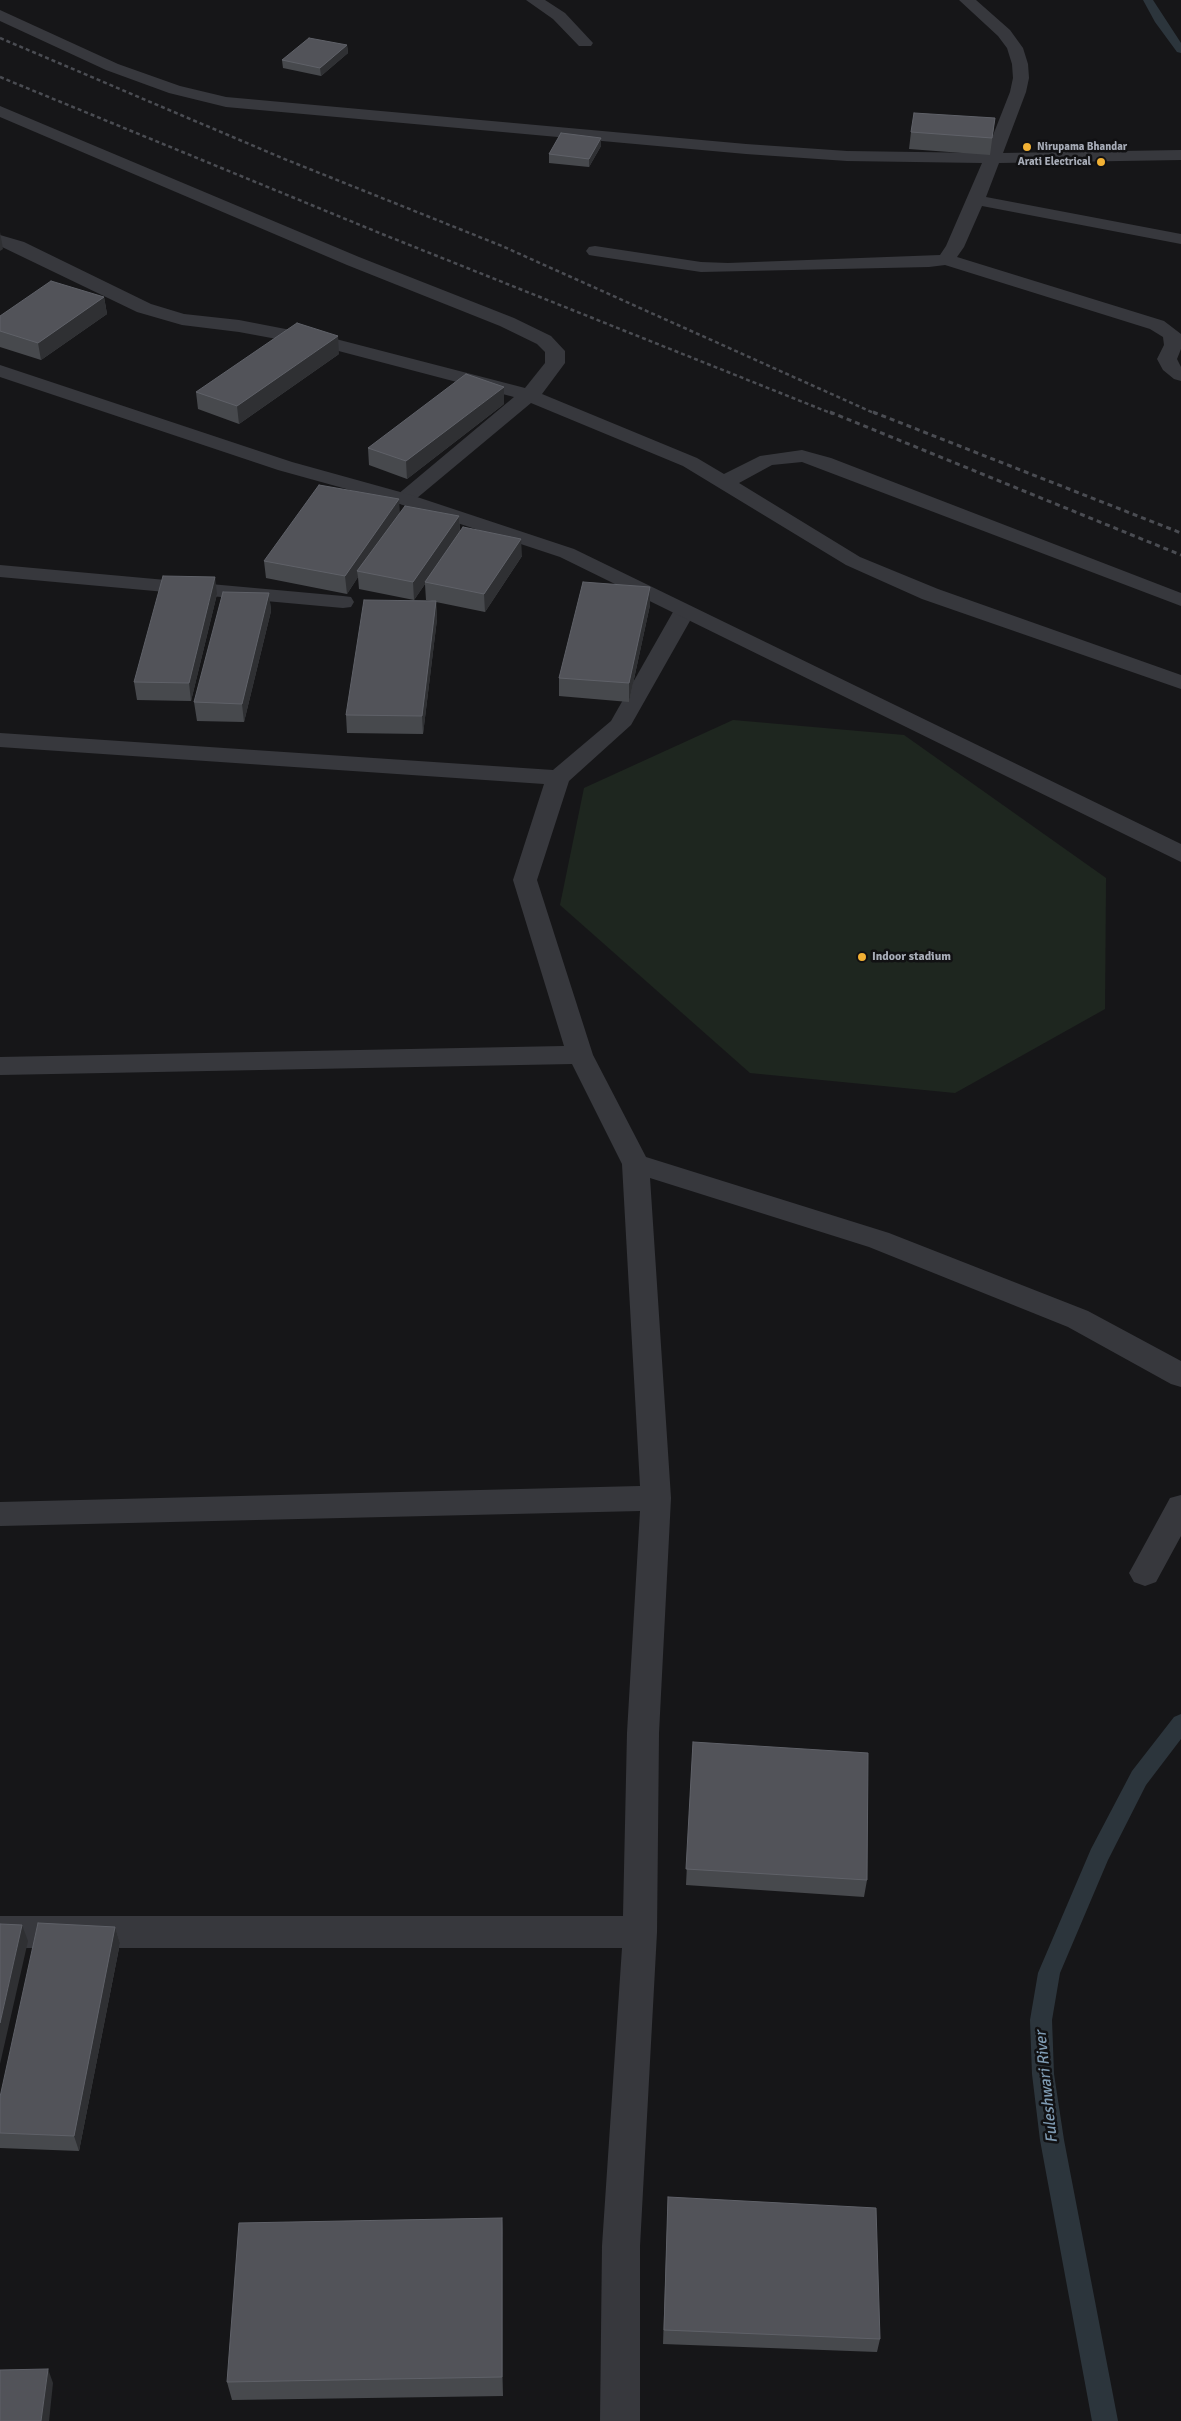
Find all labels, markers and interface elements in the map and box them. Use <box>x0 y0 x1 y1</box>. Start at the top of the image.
place label: Nirupama Bhandar <box>1037 140 1127 154</box>
marker: Nirupama Bhandar <box>1021 141 1033 153</box>
place label: Arati Electrical <box>1018 155 1091 169</box>
marker: Arati Electrical <box>1095 156 1107 168</box>
place label: Indoor stadium <box>872 950 951 964</box>
marker: Indoor stadium <box>856 951 868 963</box>
water label: Fuleshwari River <box>1032 2030 1062 2144</box>

